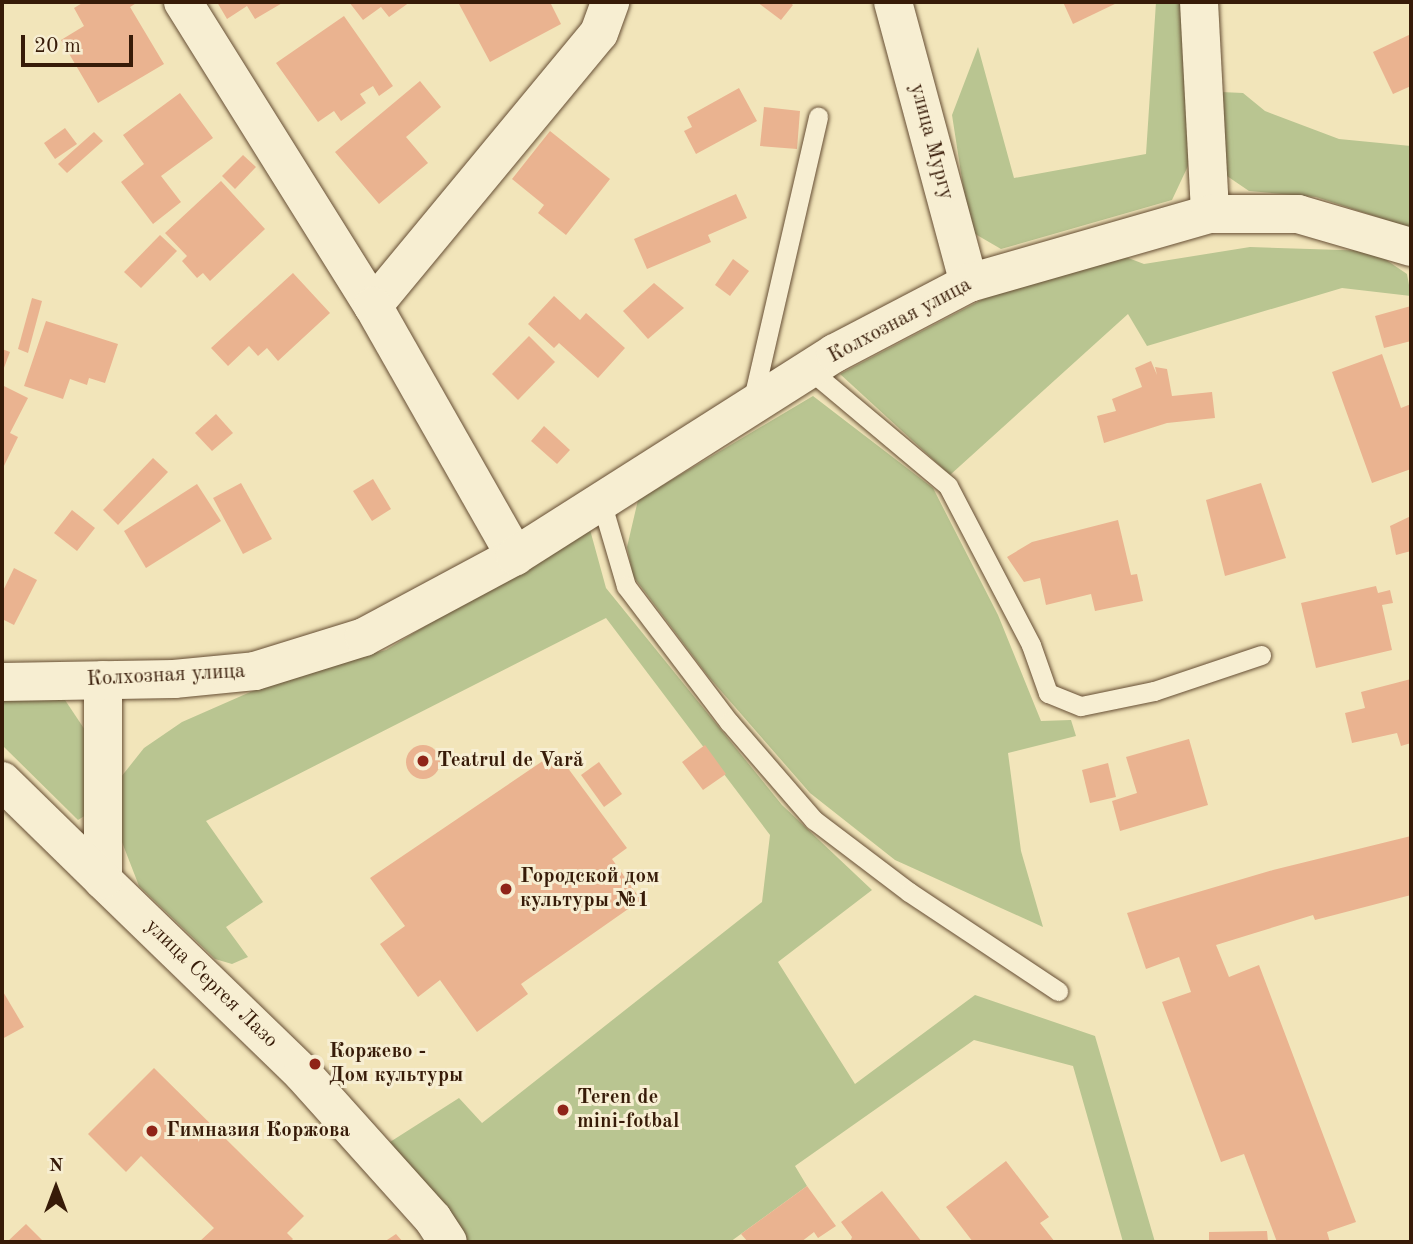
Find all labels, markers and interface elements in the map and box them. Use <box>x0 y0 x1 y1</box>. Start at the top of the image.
scale bar <box>24 21 136 65</box>
text: 20 m <box>34 36 81 57</box>
street label: улица Мургу <box>903 81 959 203</box>
street label: Колхозная улица <box>824 273 976 369</box>
street label: Колхозная улица <box>86 659 246 693</box>
place label: Teatrul de Vară <box>437 748 584 774</box>
marker: Teatrul de Vară <box>415 753 431 769</box>
place label: Городской дом культуры №1 <box>520 864 660 914</box>
marker: Городской дом культуры №1 <box>498 881 514 897</box>
street label: улица Сергея Лазо <box>139 914 283 1054</box>
place label: Коржево - Дом культуры <box>329 1039 463 1089</box>
marker: Коржево - Дом культуры <box>307 1056 323 1072</box>
place label: Teren de mini-fotbal <box>577 1085 679 1135</box>
marker: Teren de mini-fotbal <box>555 1102 571 1118</box>
place label: Гимназия Коржова <box>166 1118 350 1144</box>
marker: Гимназия Коржова <box>144 1123 160 1139</box>
north arrow <box>21 1153 91 1223</box>
text: N <box>49 1157 63 1176</box>

